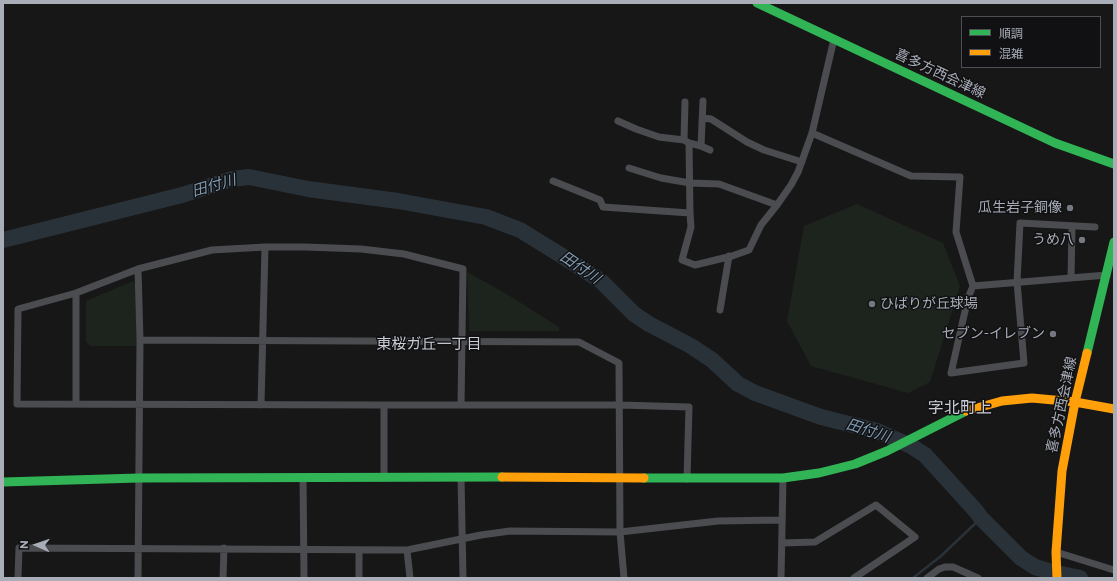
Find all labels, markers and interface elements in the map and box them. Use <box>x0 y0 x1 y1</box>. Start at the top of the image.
legend <box>961 16 1101 68</box>
text: 順調 <box>999 26 1023 41</box>
street label: 喜多方西会津線 <box>892 46 988 102</box>
text: 混雑 <box>999 46 1023 61</box>
water label: 田付川 <box>190 171 238 201</box>
place label: 瓜生岩子銅像 <box>978 200 1062 216</box>
marker: 瓜生岩子銅像 <box>1065 203 1075 213</box>
place label: うめ八 <box>1032 232 1074 248</box>
marker: うめ八 <box>1077 235 1087 245</box>
water label: 田付川 <box>556 248 604 288</box>
place label: ひばりが丘球場 <box>880 296 978 312</box>
marker: ひばりが丘球場 <box>867 299 877 309</box>
place label: セブン-イレブン <box>942 326 1045 342</box>
marker: セブン-イレブン <box>1048 329 1058 339</box>
district label: 東桜ガ丘一丁目 <box>377 336 481 354</box>
street label: 喜多方西会津線 <box>1044 355 1080 455</box>
district label: 字北町上 <box>928 398 992 418</box>
water label: 田付川 <box>844 415 892 447</box>
north arrow <box>16 525 56 565</box>
text: N <box>17 540 31 549</box>

